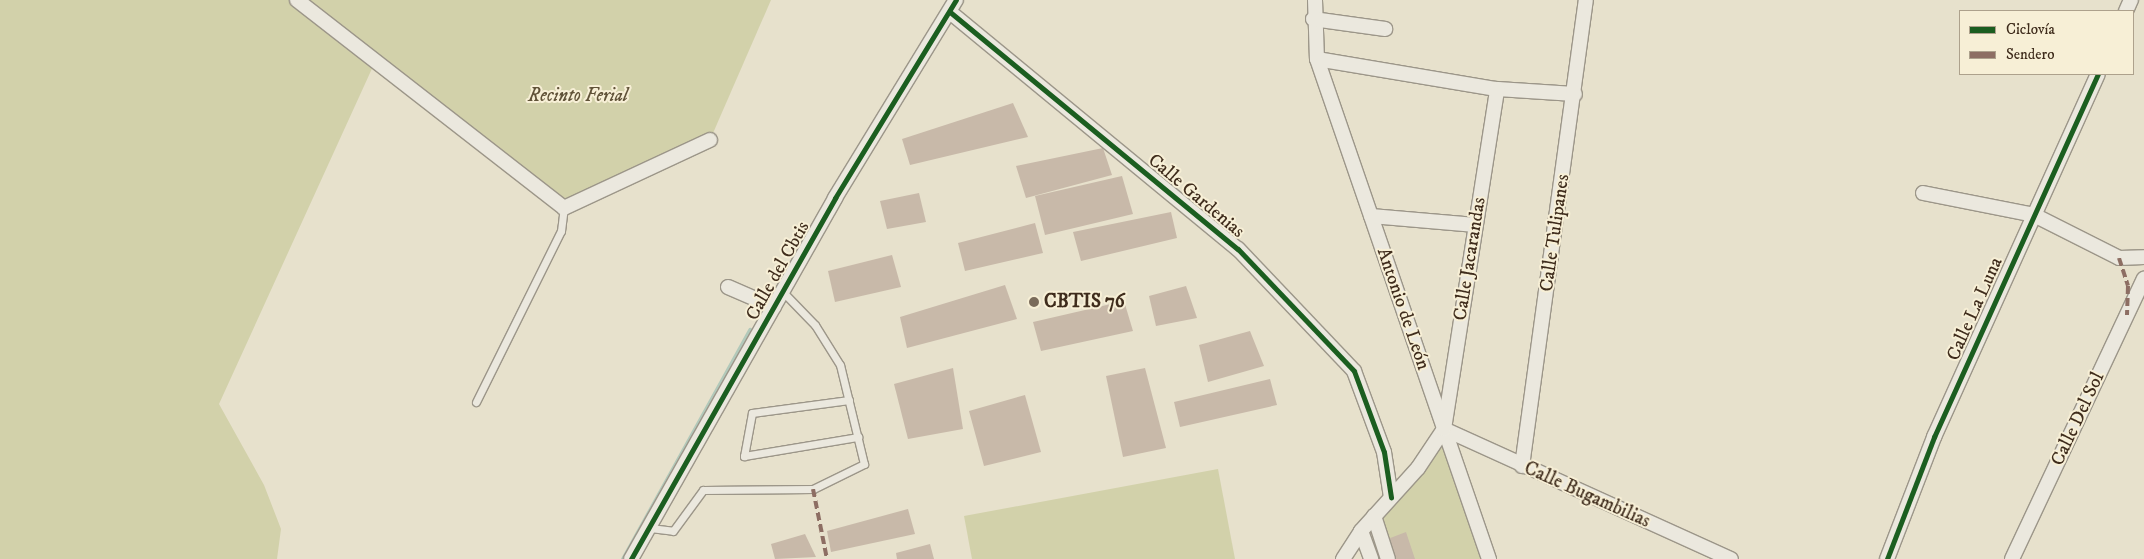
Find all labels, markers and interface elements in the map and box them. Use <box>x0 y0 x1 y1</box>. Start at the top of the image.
legend <box>1959 10 2134 75</box>
text: Ciclovía <box>2006 20 2055 39</box>
text: Sendero <box>2006 45 2054 64</box>
park label: Recinto Ferial <box>528 85 628 107</box>
street label: Calle Gardenias <box>1143 149 1249 243</box>
street label: Calle Tulipanes <box>1535 173 1575 293</box>
street label: Calle Jacarandas <box>1449 196 1491 322</box>
street label: Calle del Cbtis <box>741 217 815 325</box>
street label: Antonio de León <box>1371 245 1435 373</box>
street label: Calle La Luna <box>1942 254 2008 364</box>
place label: CBTIS 76 <box>1044 291 1125 313</box>
marker: CBTIS 76 <box>1028 296 1040 308</box>
street label: Calle Del Sol <box>2046 369 2110 469</box>
street label: Calle Bugambilias <box>1520 457 1654 533</box>

